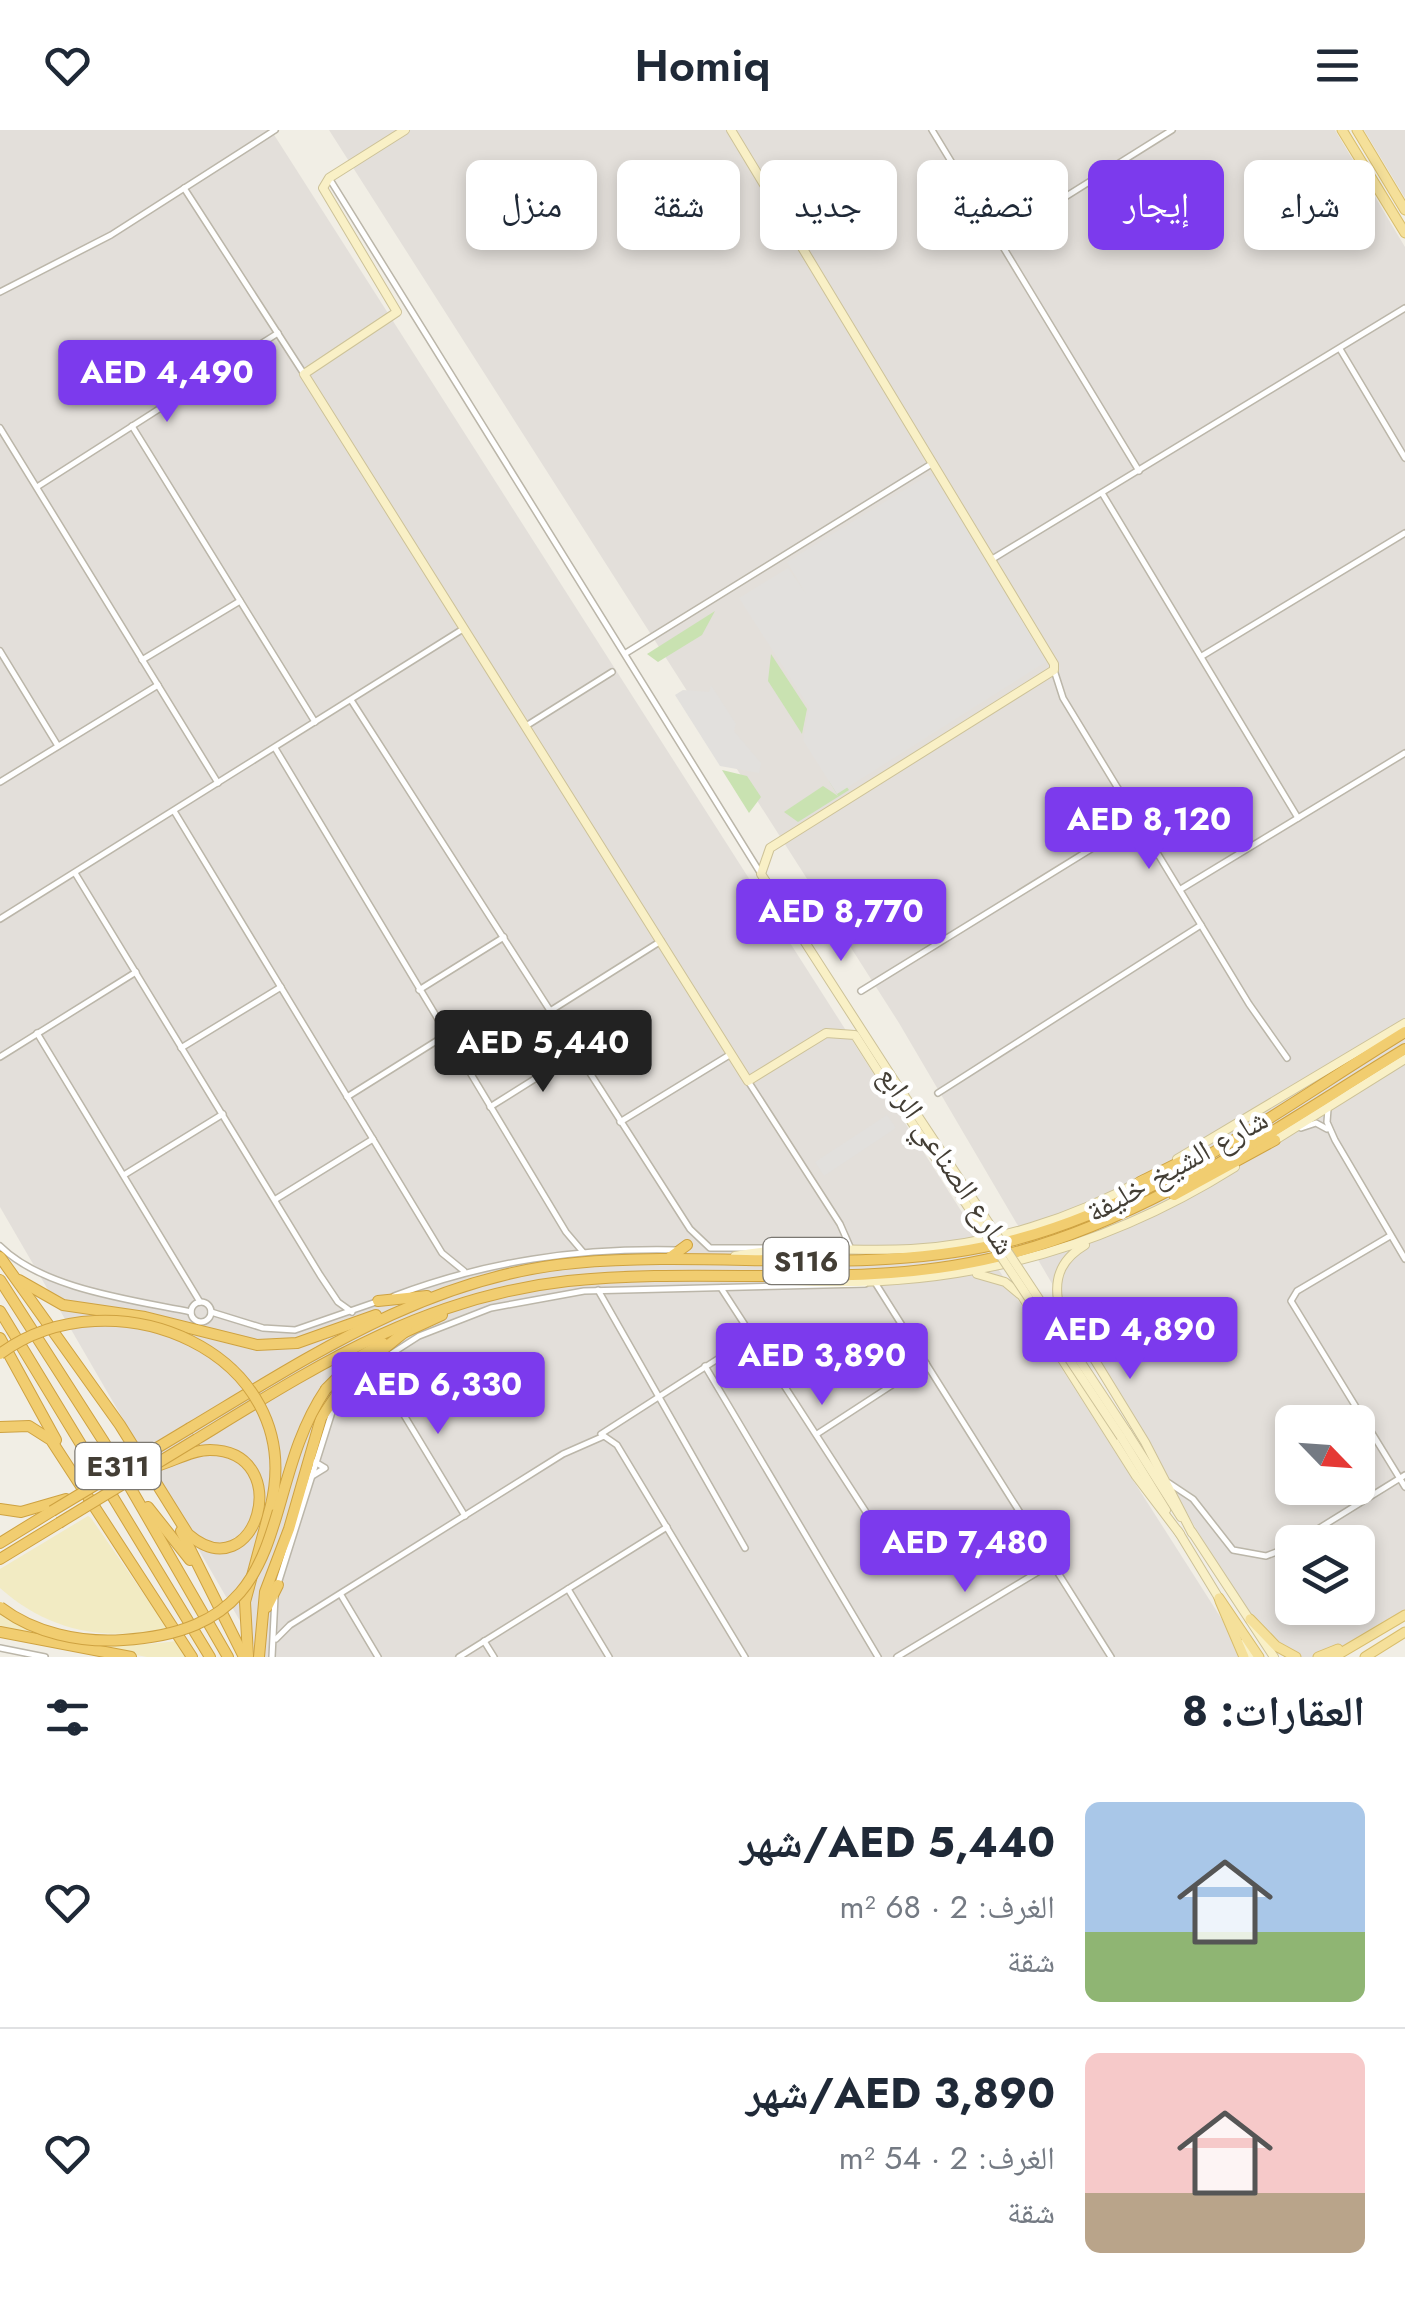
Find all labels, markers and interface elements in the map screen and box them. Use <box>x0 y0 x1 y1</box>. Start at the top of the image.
text: Homiq <box>635 33 770 98</box>
icon: heart <box>40 38 95 93</box>
icon: menu <box>1310 38 1365 93</box>
chip: منزل <box>466 160 597 250</box>
chip: شقة <box>617 160 740 250</box>
chip: جديد <box>760 160 897 250</box>
chip: تصفية <box>917 160 1068 250</box>
chip: إيجار <box>1088 160 1224 250</box>
chip: شراء <box>1244 160 1375 250</box>
pin: AED 4,490 <box>53 340 281 425</box>
text: AED 4,490 <box>80 349 254 395</box>
pin: AED 8,120 <box>1035 787 1263 872</box>
text: AED 8,120 <box>1067 796 1231 842</box>
pin: AED 8,770 <box>727 879 955 964</box>
text: AED 8,770 <box>758 888 924 934</box>
pin: AED 5,440 <box>429 1010 657 1095</box>
text: AED 5,440 <box>457 1019 629 1065</box>
street label: شارع الصناعي الرابع <box>866 1057 1026 1264</box>
street label: شارع الشيخ خليفة <box>1078 1097 1276 1233</box>
road number: S116 <box>764 1238 848 1284</box>
pin: AED 4,890 <box>1016 1297 1244 1382</box>
text: AED 4,890 <box>1044 1306 1216 1352</box>
pin: AED 3,890 <box>708 1323 936 1408</box>
text: AED 3,890 <box>738 1332 906 1378</box>
pin: AED 6,330 <box>324 1352 552 1437</box>
text: AED 6,330 <box>354 1361 522 1407</box>
north arrow <box>1275 1405 1375 1505</box>
map controls <box>1275 1405 1375 1625</box>
road number: E311 <box>76 1443 160 1489</box>
pin: AED 7,480 <box>851 1510 1079 1595</box>
text: AED 7,480 <box>882 1519 1048 1565</box>
button: layers <box>1275 1525 1375 1625</box>
text: العقارات: 8 <box>1182 1681 1365 1742</box>
icon: filters <box>40 1690 95 1745</box>
text: AED 5,440/شهر <box>740 1812 1055 1873</box>
icon: home <box>1165 1842 1285 1962</box>
icon: heart <box>40 1875 95 1930</box>
text: الغرف: 2 · 68 m² <box>839 1884 1055 1930</box>
text: شقة <box>1007 1938 1055 1984</box>
text: AED 3,890/شهر <box>746 2063 1055 2124</box>
icon: home <box>1165 2093 1285 2213</box>
icon: heart <box>40 2126 95 2181</box>
text: الغرف: 2 · 54 m² <box>839 2135 1055 2181</box>
text: شقة <box>1007 2189 1055 2235</box>

